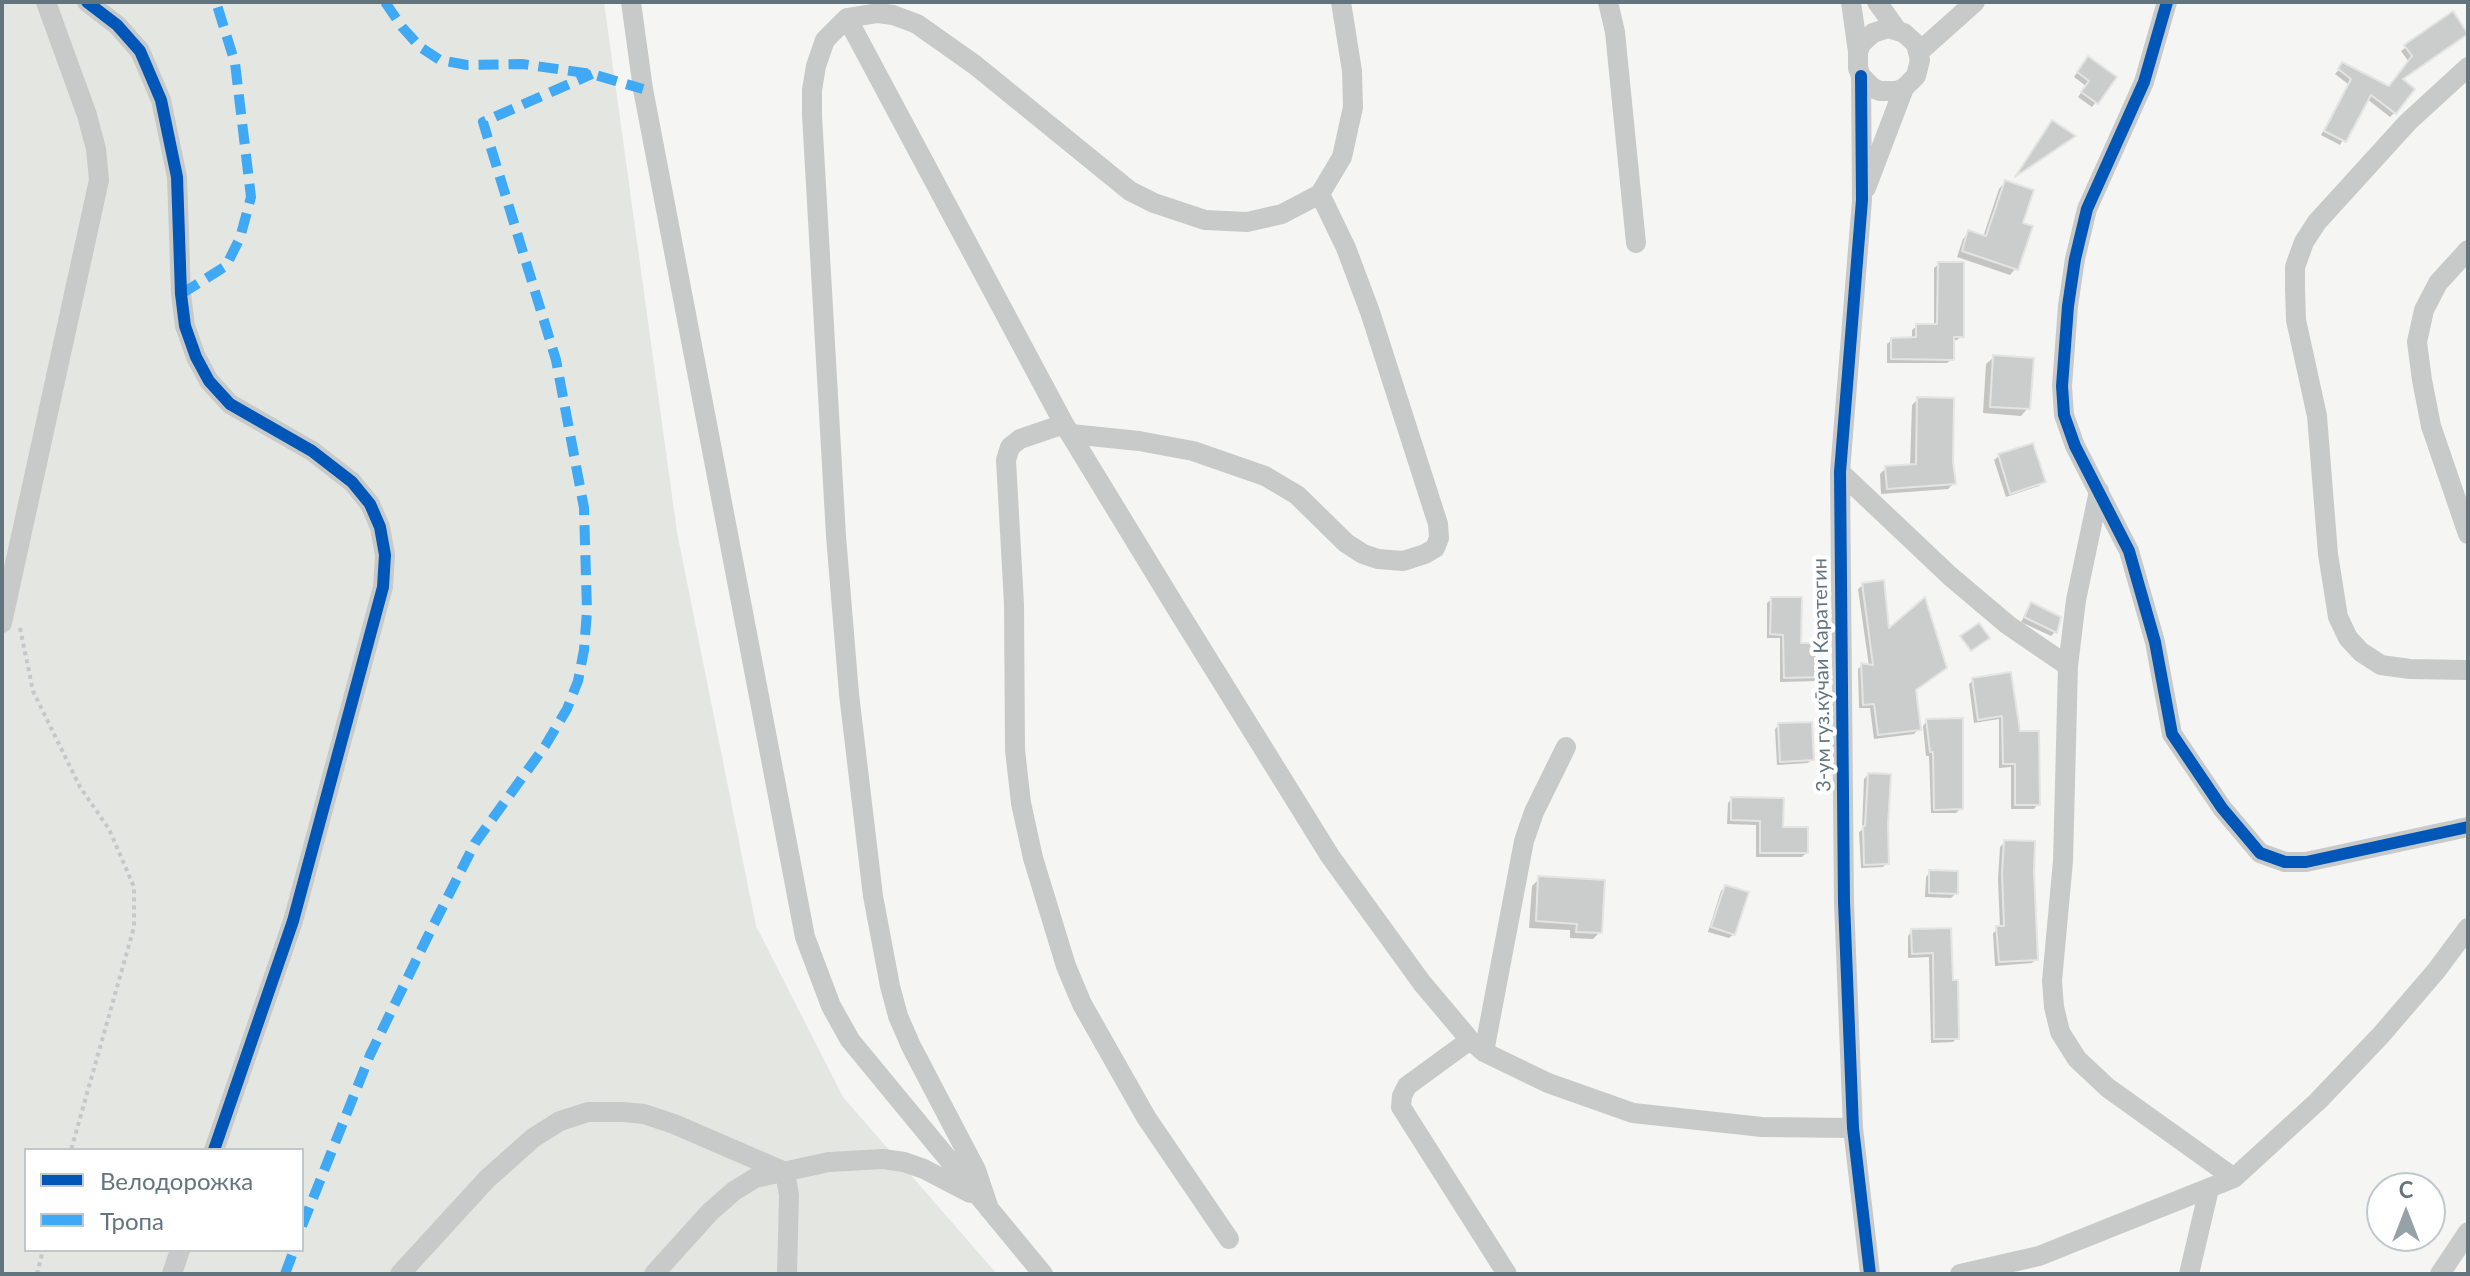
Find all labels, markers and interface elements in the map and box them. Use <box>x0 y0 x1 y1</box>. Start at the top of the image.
street label: 3-ум гуз.кӯчаи Каратегин <box>1808 558 1836 792</box>
legend <box>24 1148 304 1252</box>
text: Велодорожка <box>100 1166 253 1195</box>
north arrow <box>2366 1172 2446 1252</box>
text: С <box>2399 1176 2413 1203</box>
text: Тропа <box>100 1206 164 1235</box>

